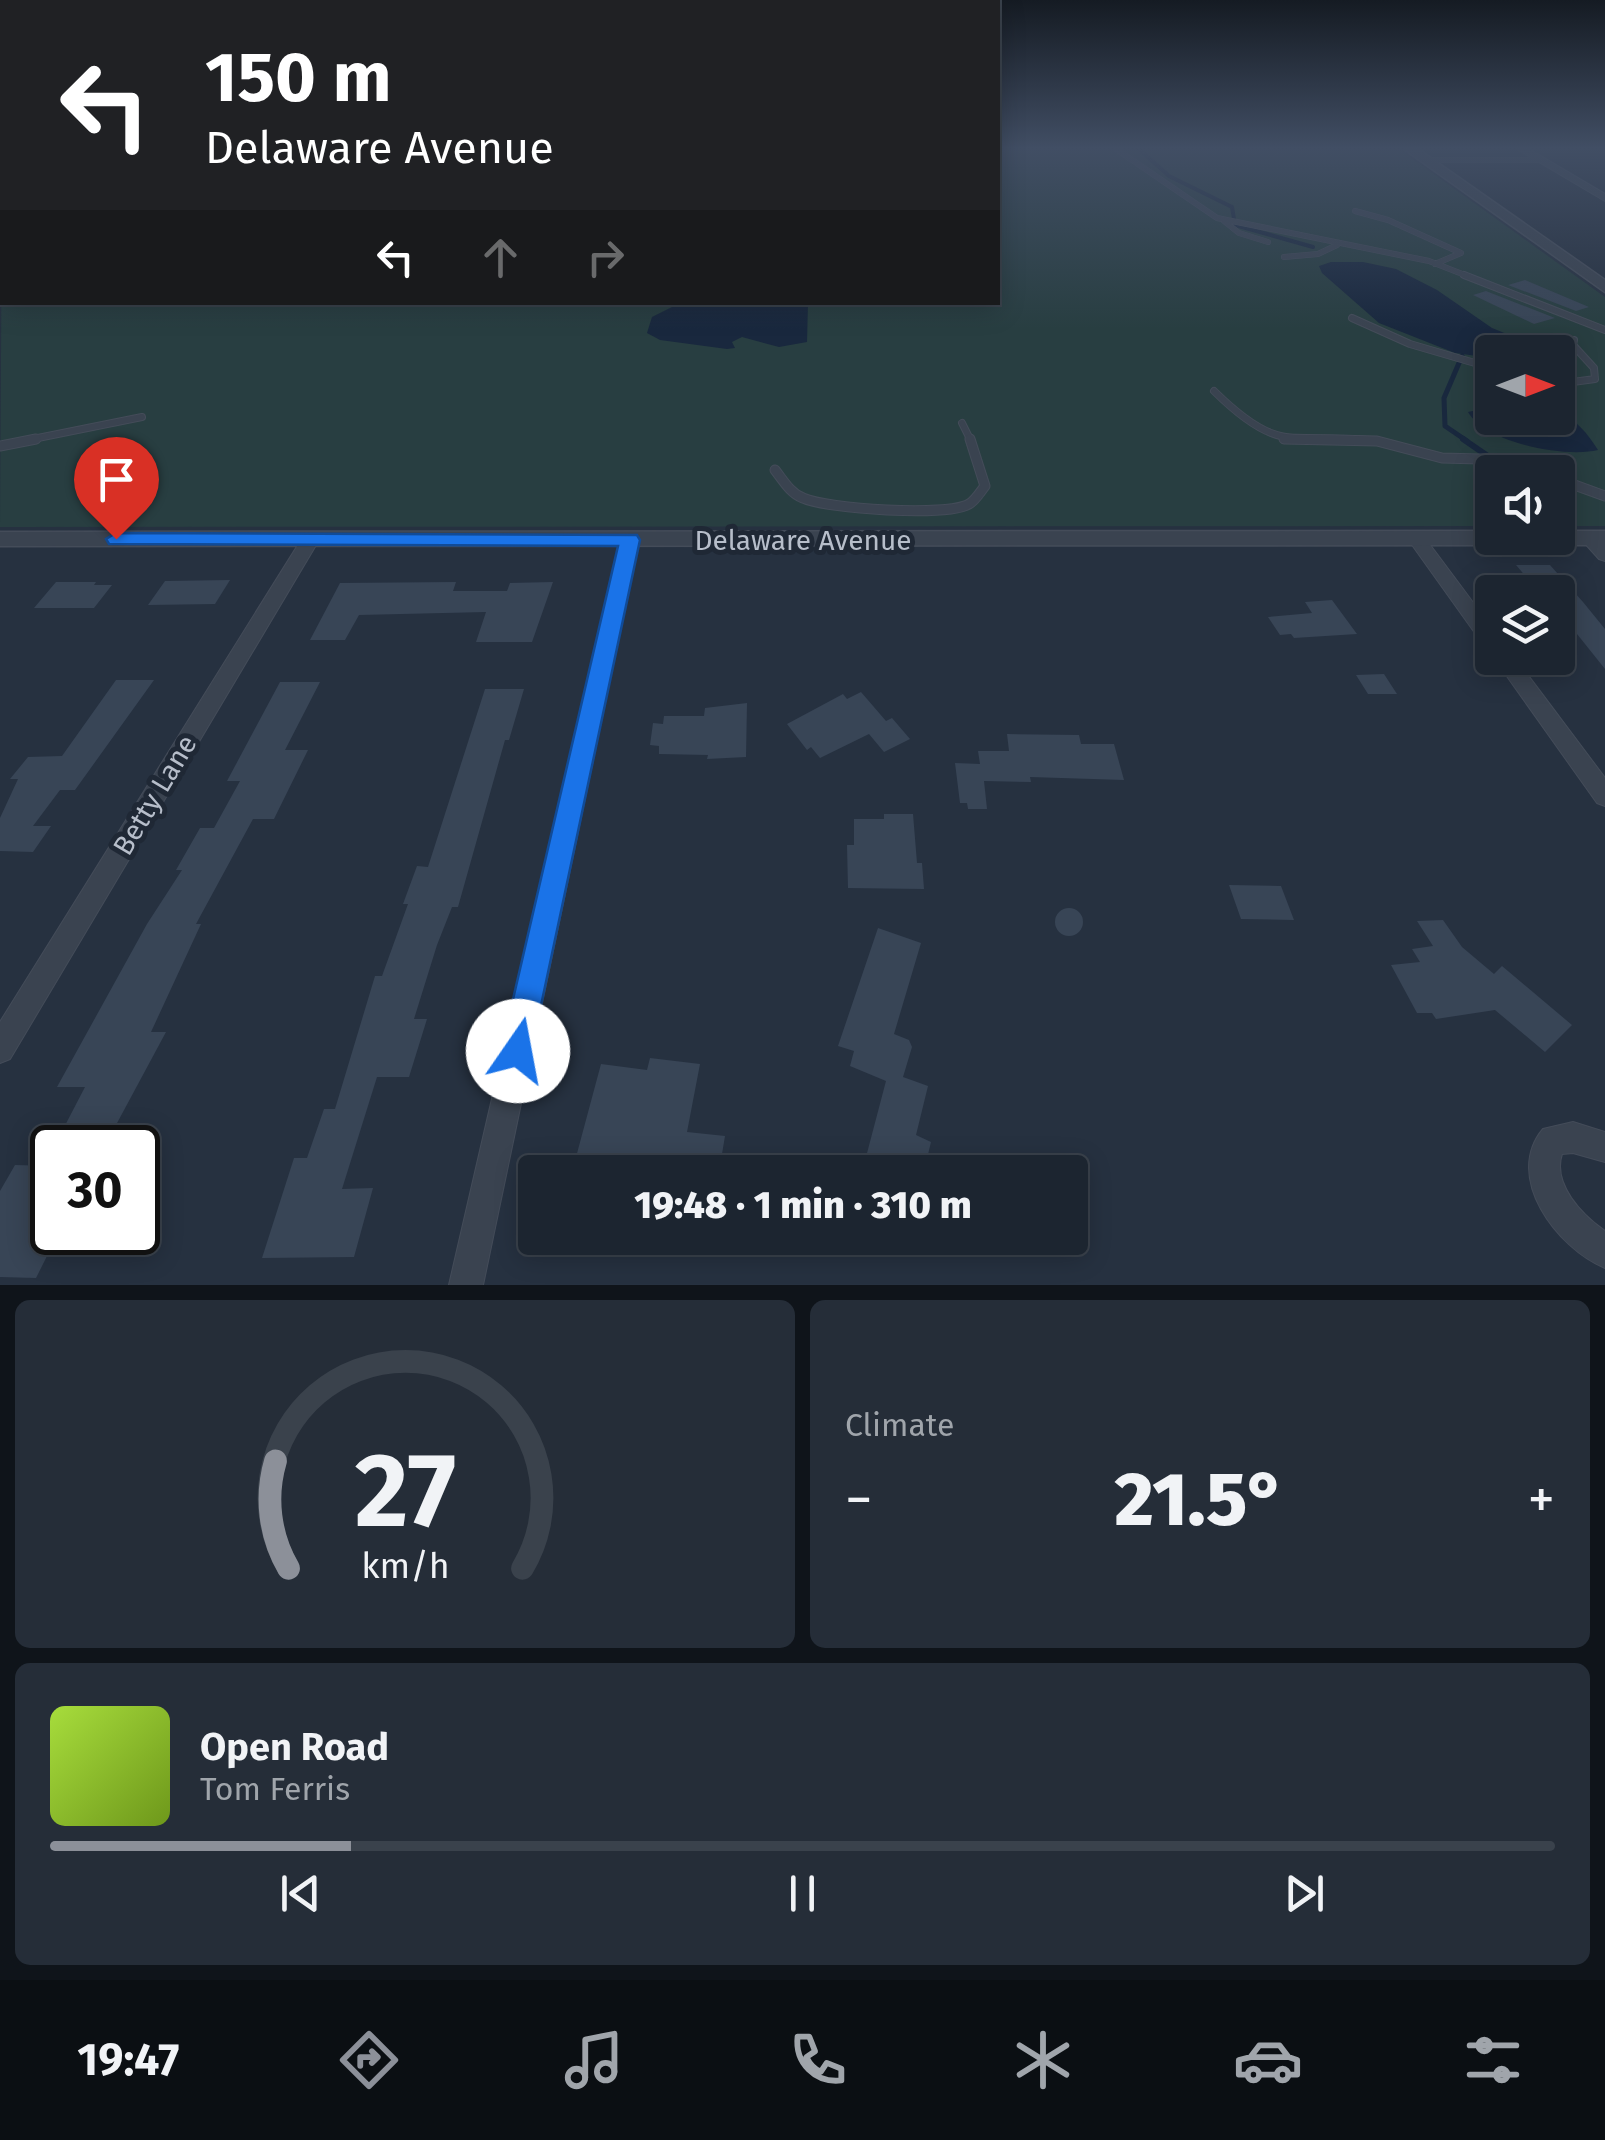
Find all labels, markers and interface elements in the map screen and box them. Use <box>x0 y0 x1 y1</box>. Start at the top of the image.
text: 150 m <box>205 36 392 120</box>
icon: left <box>40 40 170 170</box>
text: Delaware Avenue <box>205 121 554 175</box>
icon: left <box>368 230 423 285</box>
icon: ahead <box>473 230 528 285</box>
icon: right <box>578 230 633 285</box>
north arrow <box>1475 335 1575 435</box>
map controls <box>1475 335 1575 675</box>
pin <box>74 437 159 540</box>
icon: arrive <box>89 452 144 507</box>
button: sound <box>1475 455 1575 555</box>
street label: Delaware Avenue <box>694 524 912 557</box>
button: layers <box>1475 575 1575 675</box>
street label: Betty Lane <box>106 729 204 861</box>
position arrow <box>466 999 570 1103</box>
speed limit sign: 30 <box>30 1125 160 1255</box>
text: 19:48 · 1 min · 310 m <box>634 1182 972 1228</box>
text: Climate <box>845 1406 954 1444</box>
text: 27 <box>354 1429 456 1554</box>
text: 21.5° <box>1114 1455 1286 1545</box>
text: − <box>845 1467 873 1533</box>
text: + <box>1528 1467 1555 1533</box>
text: km/h <box>361 1545 449 1587</box>
text: Open Road <box>200 1724 389 1770</box>
text: Tom Ferris <box>200 1770 350 1808</box>
icon: previous <box>273 1866 328 1921</box>
icon: pause <box>775 1866 830 1921</box>
icon: next <box>1277 1866 1332 1921</box>
icon: directions <box>334 2025 404 2095</box>
icon: music <box>559 2025 629 2095</box>
icon: phone <box>783 2025 853 2095</box>
icon: climate <box>1008 2025 1078 2095</box>
icon: car <box>1233 2025 1303 2095</box>
icon: filters <box>1458 2025 1528 2095</box>
text: 19:47 <box>77 2033 179 2087</box>

